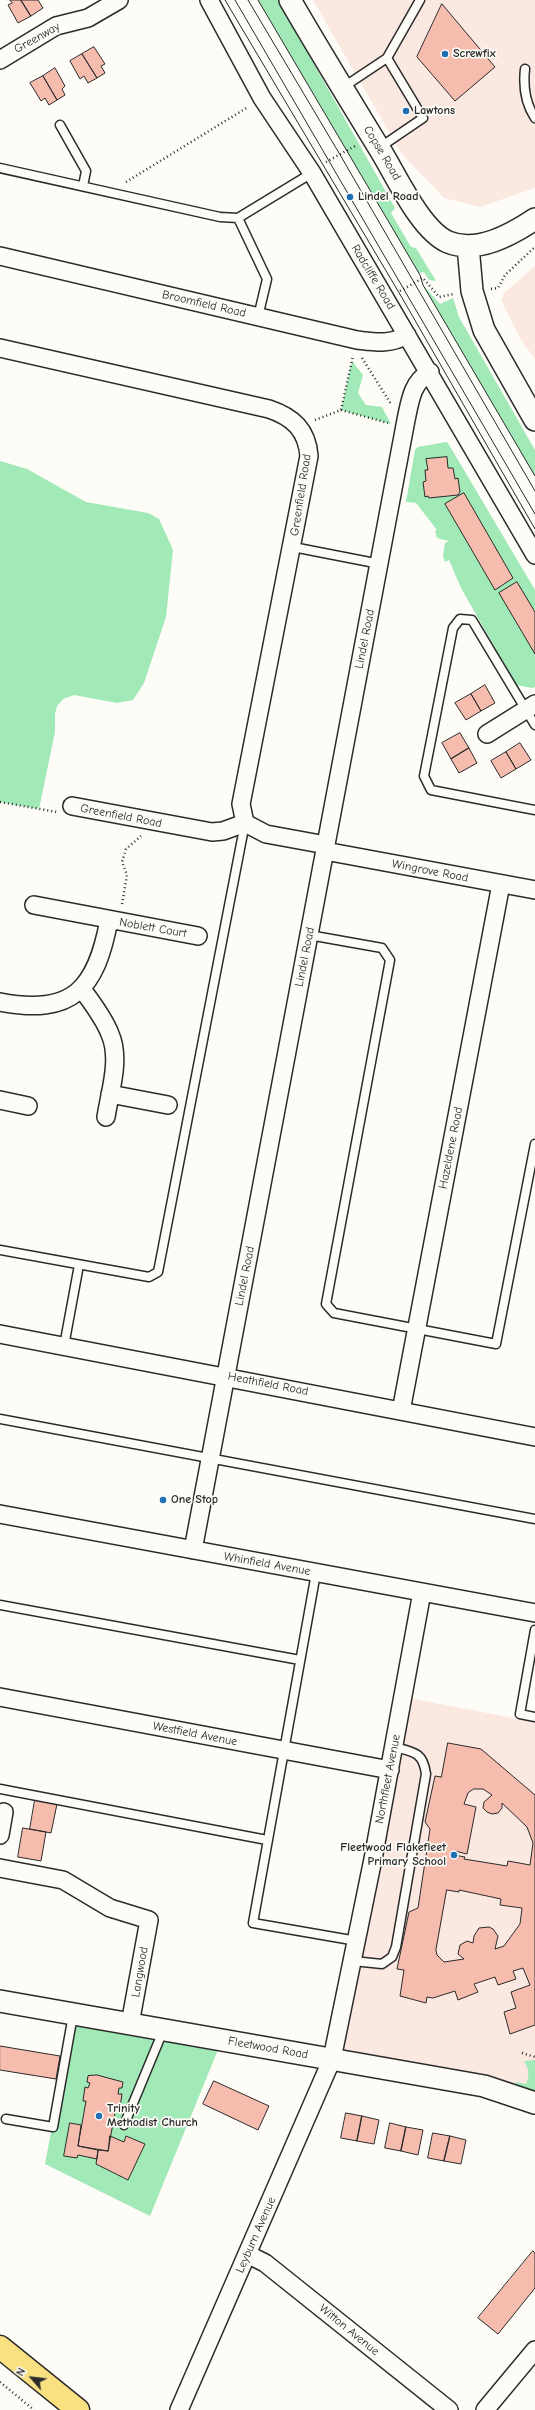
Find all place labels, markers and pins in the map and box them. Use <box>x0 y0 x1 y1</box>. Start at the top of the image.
place label: Screwfix <box>453 47 496 61</box>
marker: Screwfix <box>440 49 450 59</box>
place label: Lawtons <box>414 104 455 118</box>
marker: Lawtons <box>401 106 411 116</box>
place label: Lindel Road <box>358 190 418 204</box>
marker: Lindel Road <box>345 192 355 202</box>
place label: One Stop <box>171 1493 218 1507</box>
marker: One Stop <box>158 1495 168 1505</box>
place label: Fleetwood Flakefleet Primary School <box>340 1841 446 1869</box>
marker: Fleetwood Flakefleet Primary School <box>449 1850 459 1860</box>
place label: Trinity Methodist Church <box>107 2102 198 2130</box>
marker: Trinity Methodist Church <box>94 2111 104 2121</box>

